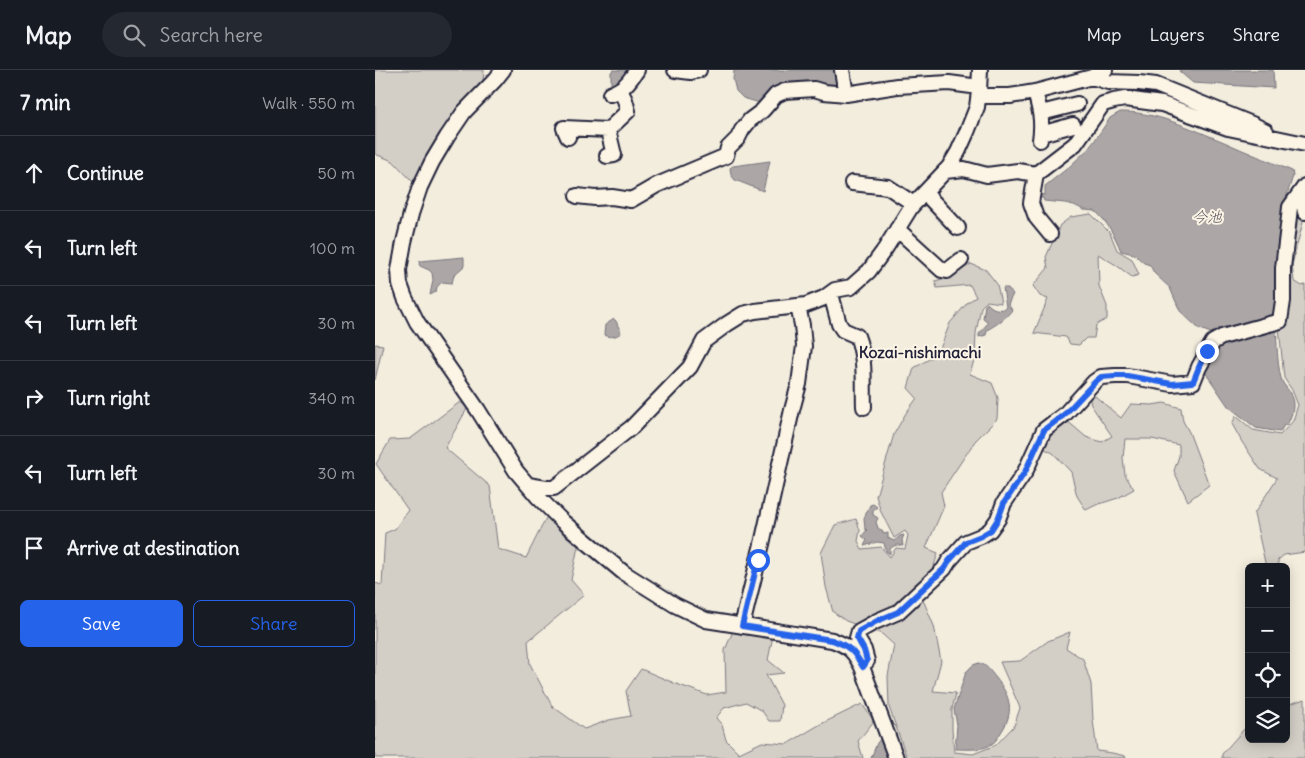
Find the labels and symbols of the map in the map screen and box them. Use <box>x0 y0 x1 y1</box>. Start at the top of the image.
water label: 今池 <box>1192 207 1223 226</box>
route end <box>1196 340 1219 363</box>
district label: Kozai-nishimachi <box>859 342 981 362</box>
route start <box>747 549 770 572</box>

